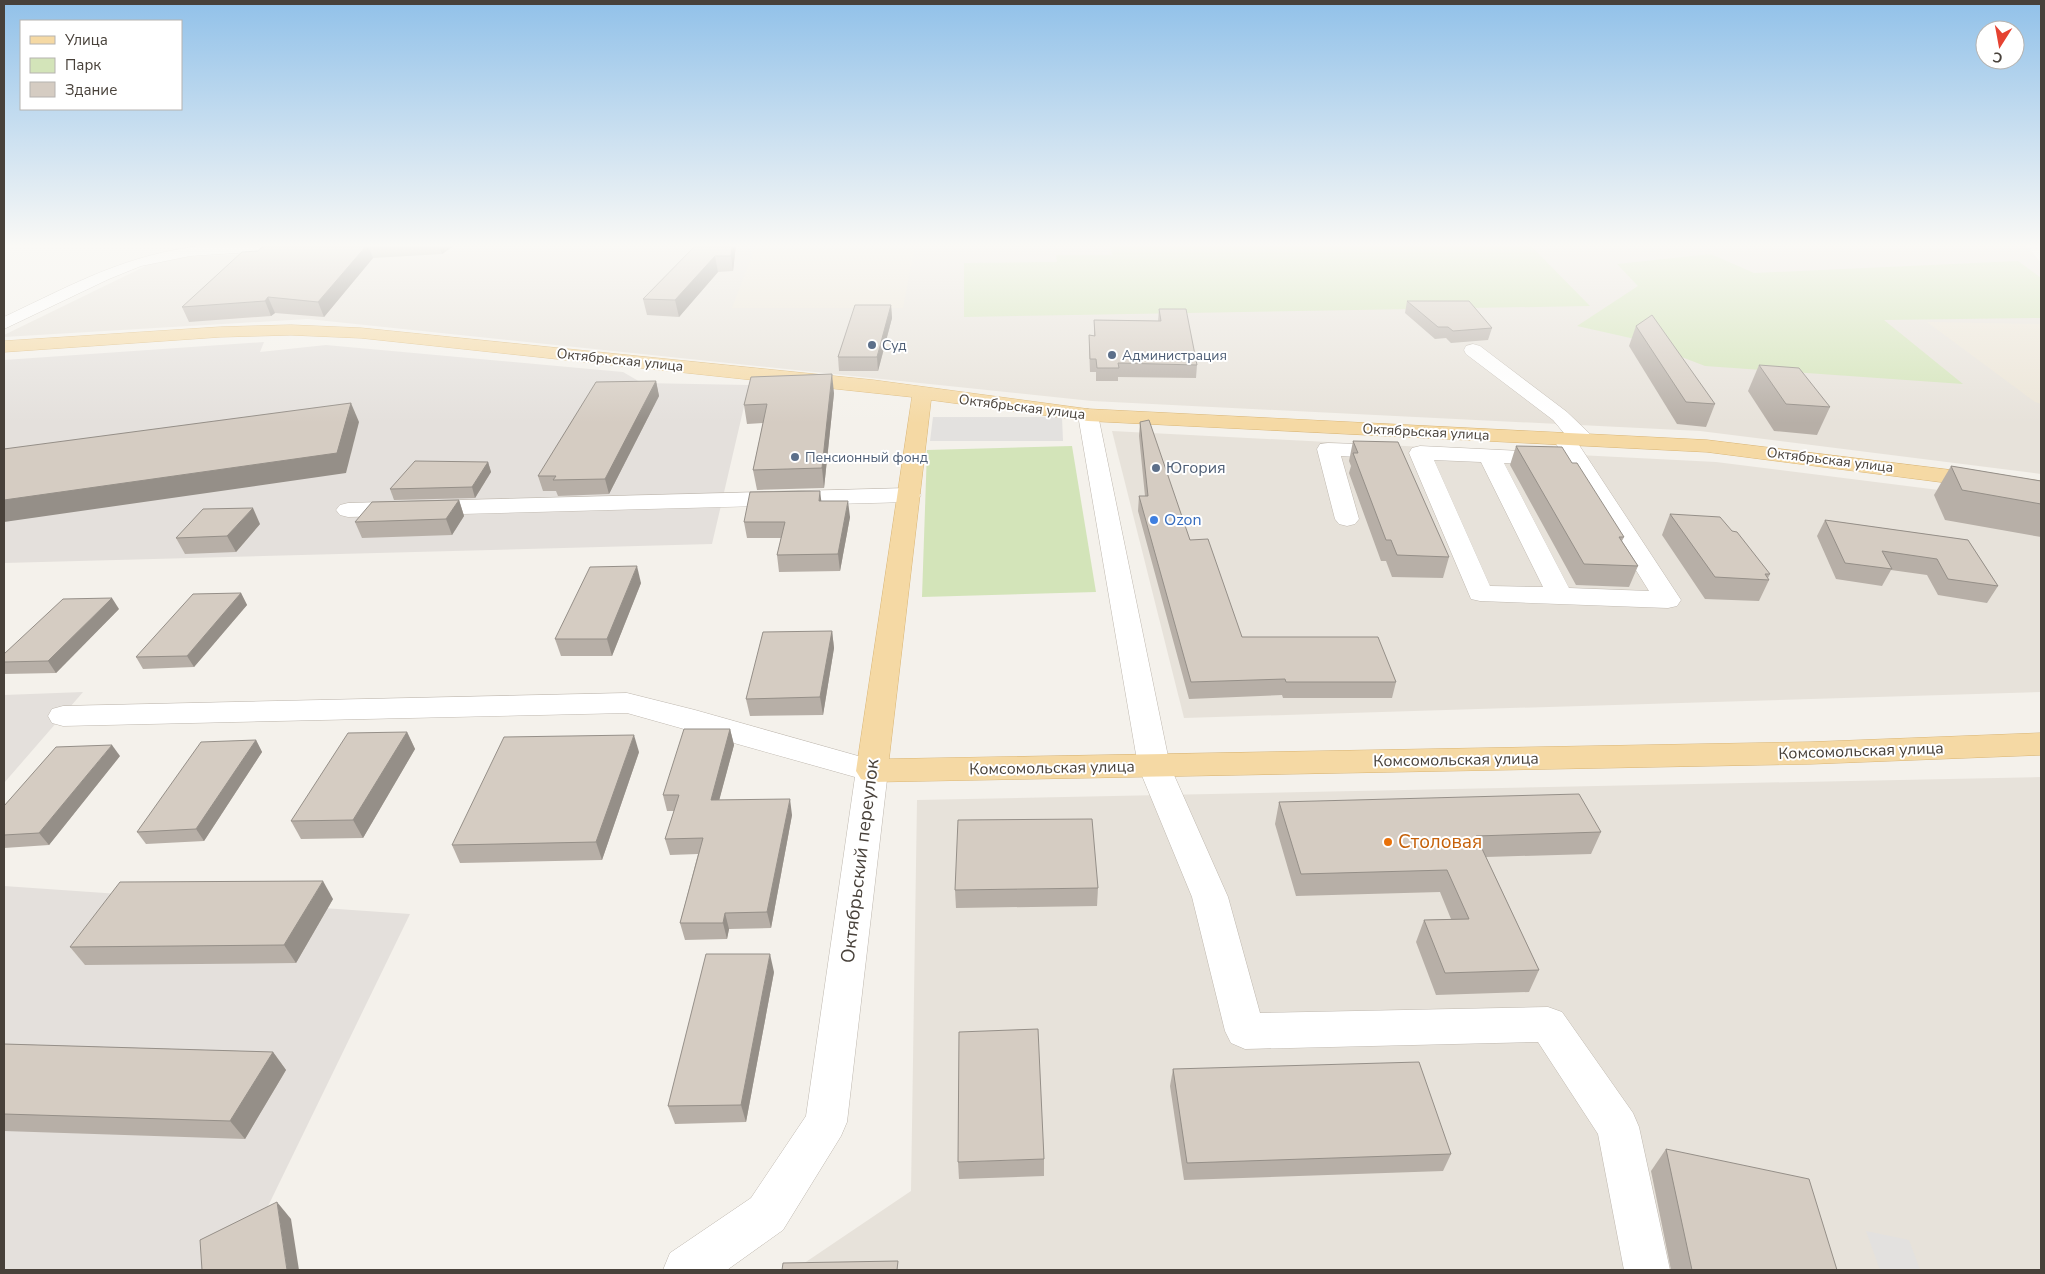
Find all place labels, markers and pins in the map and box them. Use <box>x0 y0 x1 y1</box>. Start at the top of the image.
place label: Суд <box>882 336 907 355</box>
marker: Суд <box>866 339 878 351</box>
place label: Администрация <box>1122 346 1227 365</box>
marker: Администрация <box>1106 349 1118 361</box>
place label: Пенсионный фонд <box>805 448 928 467</box>
marker: Пенсионный фонд <box>789 451 801 463</box>
place label: Югория <box>1166 457 1226 479</box>
marker: Югория <box>1150 462 1162 474</box>
place label: Ozon <box>1164 509 1202 531</box>
marker: Ozon <box>1148 514 1160 526</box>
place label: Столовая <box>1398 829 1482 855</box>
marker: Столовая <box>1382 836 1394 848</box>

